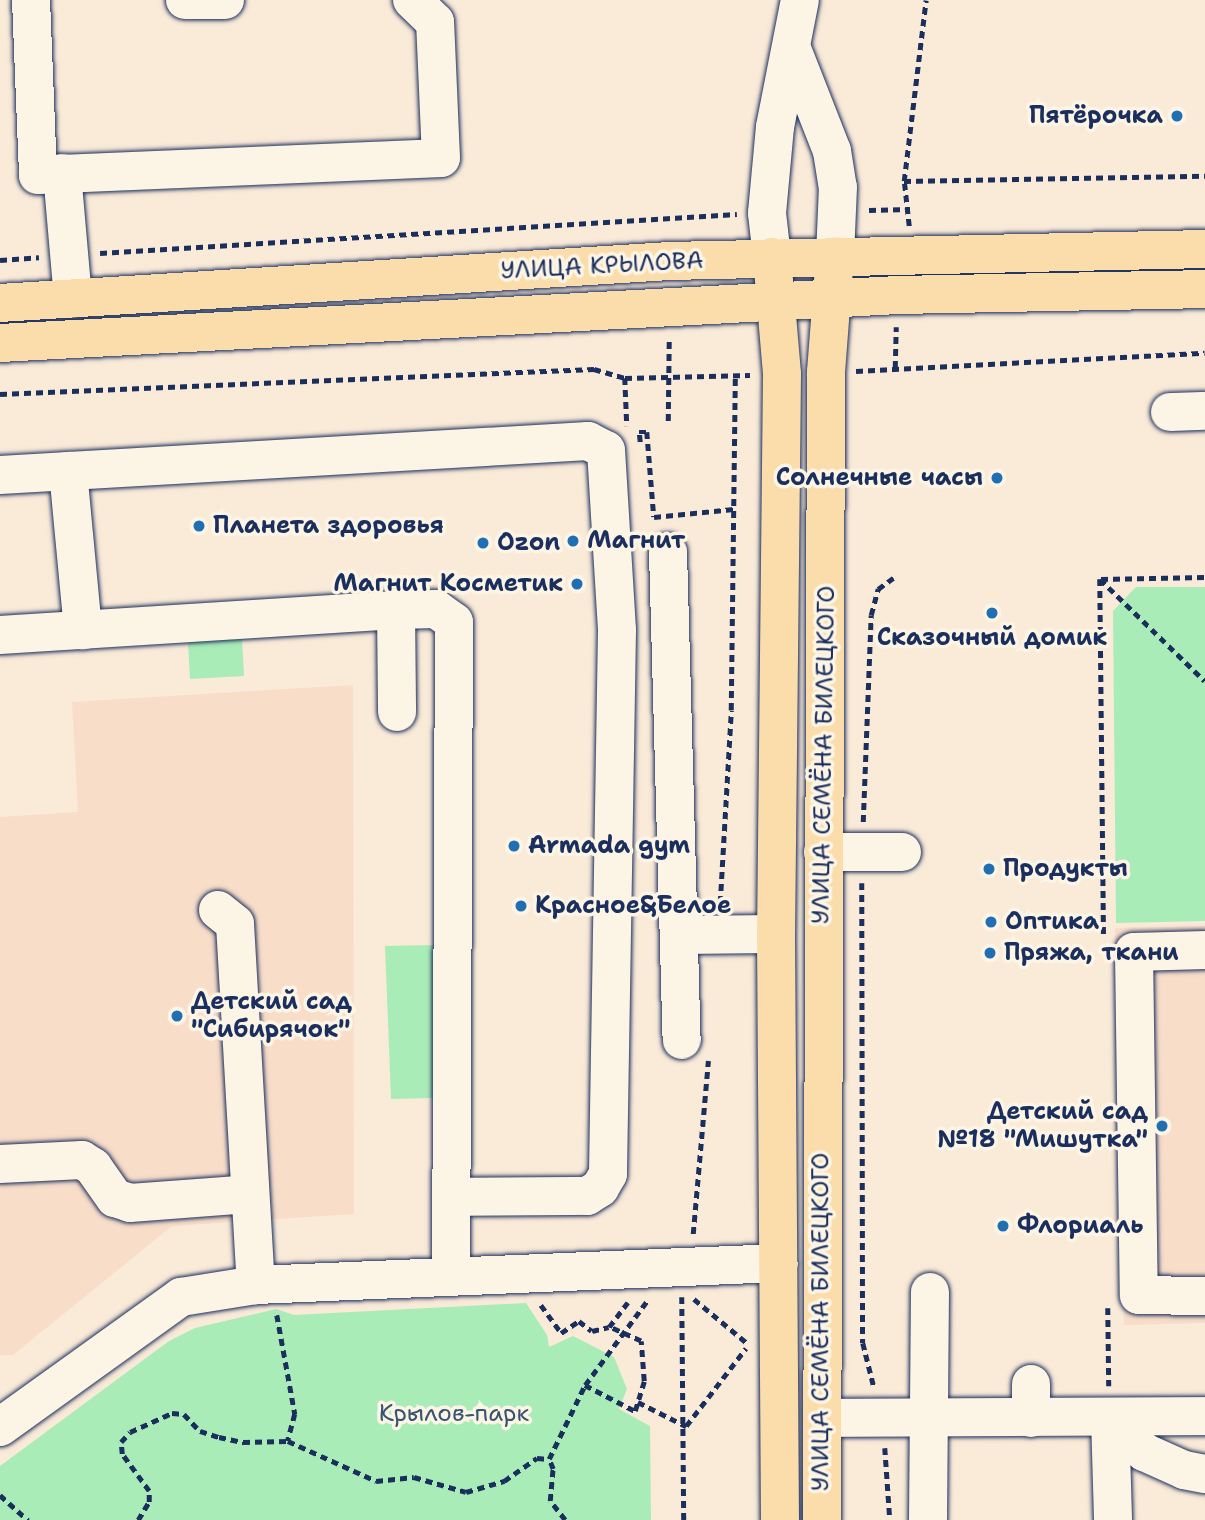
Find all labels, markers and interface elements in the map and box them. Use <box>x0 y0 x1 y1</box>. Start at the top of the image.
place label: Пятёрочка <box>1029 102 1163 130</box>
marker: Пятёрочка <box>1169 108 1185 124</box>
street label: УЛИЦА КРЫЛОВА <box>500 246 704 286</box>
place label: Солнечные часы <box>776 464 983 492</box>
marker: Солнечные часы <box>989 470 1005 486</box>
place label: Планета здоровья <box>213 512 444 540</box>
marker: Планета здоровья <box>191 518 207 534</box>
place label: Магнит <box>587 527 685 555</box>
place label: Ozon <box>497 529 560 557</box>
marker: Магнит <box>565 533 581 549</box>
marker: Ozon <box>475 535 491 551</box>
place label: Магнит Косметик <box>333 570 563 598</box>
marker: Магнит Косметик <box>569 576 585 592</box>
street label: УЛИЦА СЕМЁНА БИЛЕЦКОГО <box>807 585 841 925</box>
marker: Сказочный домик <box>984 605 1000 621</box>
place label: Сказочный домик <box>877 624 1107 652</box>
place label: Armada gym <box>528 832 690 860</box>
marker: Armada gym <box>506 838 522 854</box>
place label: Продукты <box>1003 855 1128 883</box>
marker: Продукты <box>981 861 997 877</box>
place label: Красное&Белое <box>535 892 731 920</box>
marker: Красное&Белое <box>513 898 529 914</box>
place label: Оптика <box>1005 908 1099 936</box>
marker: Оптика <box>983 914 999 930</box>
place label: Пряжа, ткани <box>1004 939 1179 967</box>
marker: Пряжа, ткани <box>982 945 998 961</box>
place label: Детский сад "Сибирячок" <box>191 988 352 1044</box>
marker: Детский сад "Сибирячок" <box>169 1008 185 1024</box>
place label: Детский сад №18 "Мишутка" <box>937 1098 1148 1154</box>
marker: Детский сад №18 "Мишутка" <box>1154 1118 1170 1134</box>
street label: УЛИЦА СЕМЁНА БИЛЕЦКОГО <box>807 1153 835 1491</box>
place label: Флориаль <box>1017 1212 1143 1240</box>
marker: Флориаль <box>995 1218 1011 1234</box>
park label: Крылов-парк <box>379 1400 529 1428</box>

